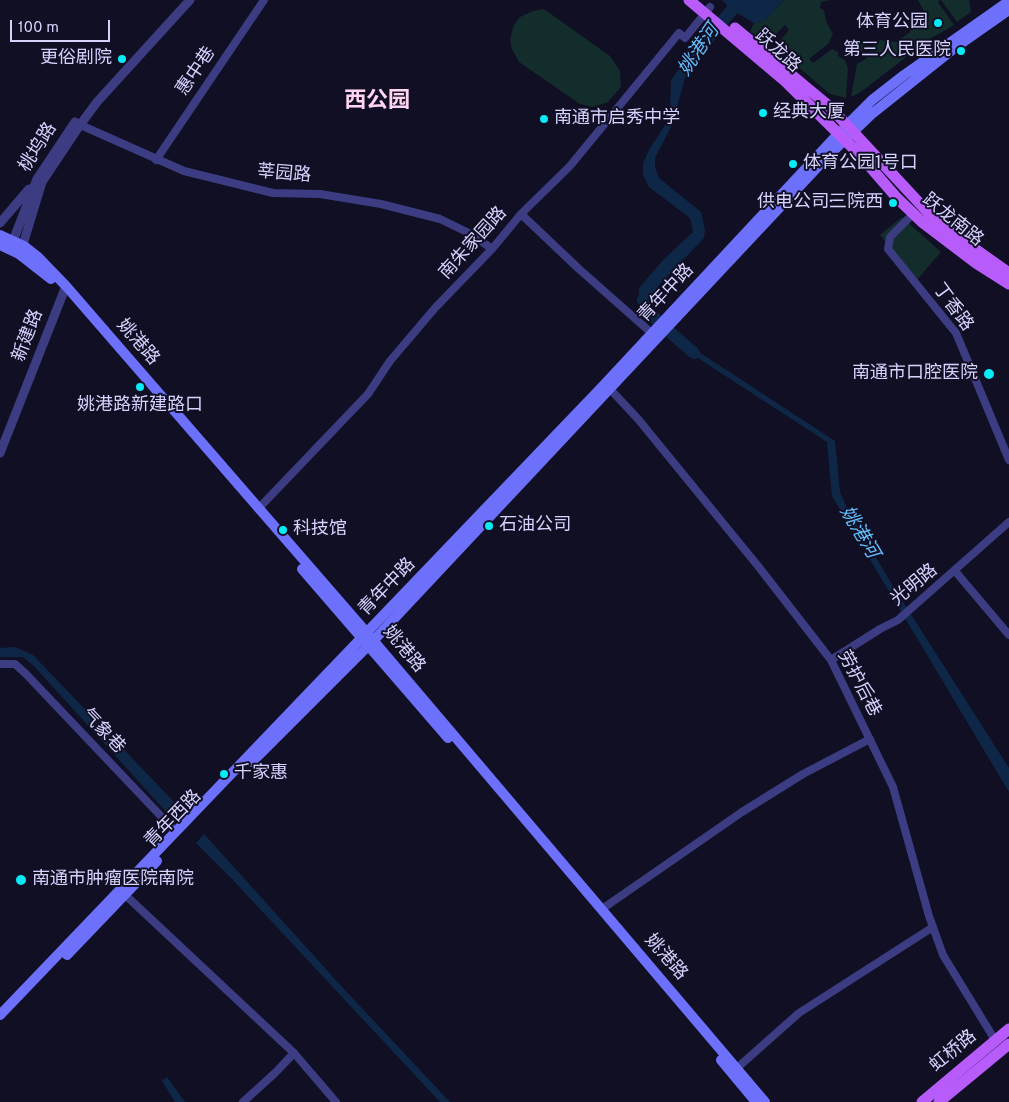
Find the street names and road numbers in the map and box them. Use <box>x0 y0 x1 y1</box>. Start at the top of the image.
street label: 跃龙路 <box>750 26 804 78</box>
street label: 惠中巷 <box>173 44 221 100</box>
street label: 桃坞路 <box>16 119 62 177</box>
street label: 莘园路 <box>256 162 312 188</box>
street label: 跃龙南路 <box>917 190 987 252</box>
street label: 南朱家园路 <box>436 203 512 285</box>
street label: 青年中路 <box>635 260 699 328</box>
street label: 丁香路 <box>927 280 977 336</box>
street label: 新建路 <box>9 307 49 365</box>
street label: 姚港路 <box>111 316 163 370</box>
street label: 青年中路 <box>355 555 421 621</box>
street label: 光明路 <box>887 560 943 612</box>
street label: 姚港路 <box>377 622 429 678</box>
street label: 劳护后巷 <box>832 647 884 721</box>
street label: 气象巷 <box>75 705 129 759</box>
street label: 青年西路 <box>141 787 207 853</box>
street label: 姚港路 <box>639 931 691 985</box>
street label: 虹桥路 <box>926 1026 982 1078</box>

